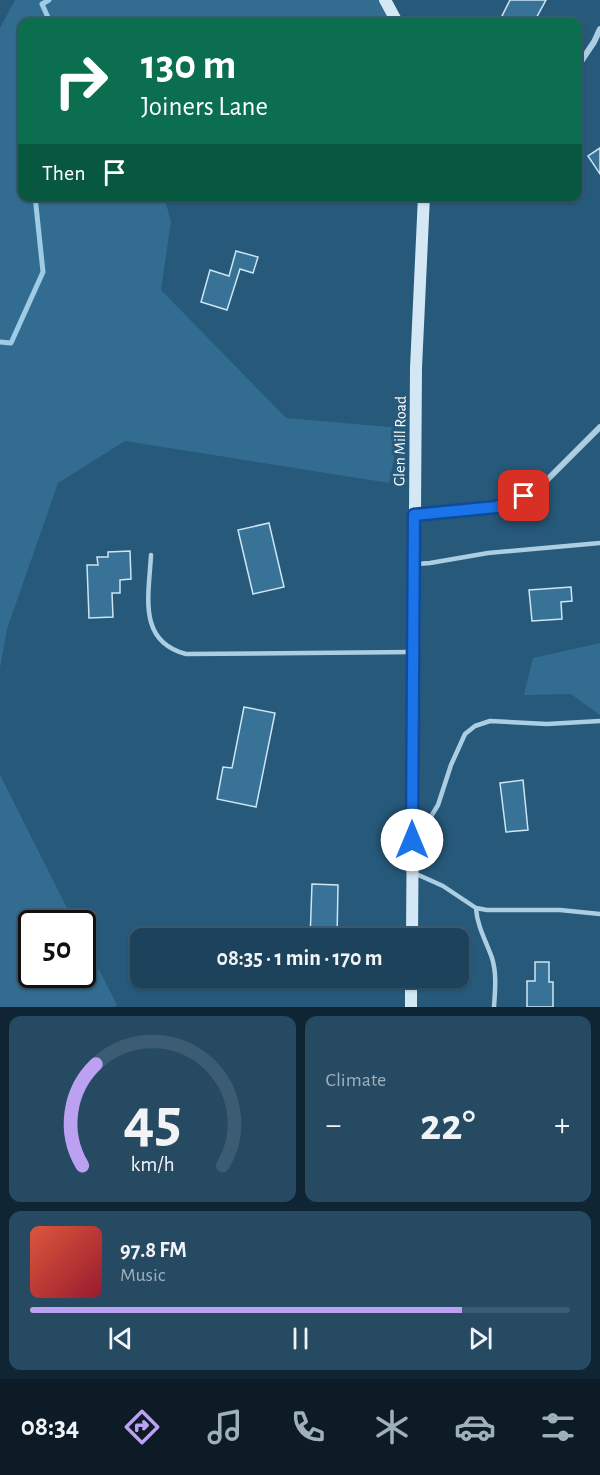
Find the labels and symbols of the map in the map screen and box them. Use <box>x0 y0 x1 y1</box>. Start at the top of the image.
street label: Glen Mill Road <box>391 396 409 486</box>
pin <box>498 470 549 521</box>
position arrow <box>380 808 444 872</box>
speed limit sign: 50 <box>18 910 96 988</box>

